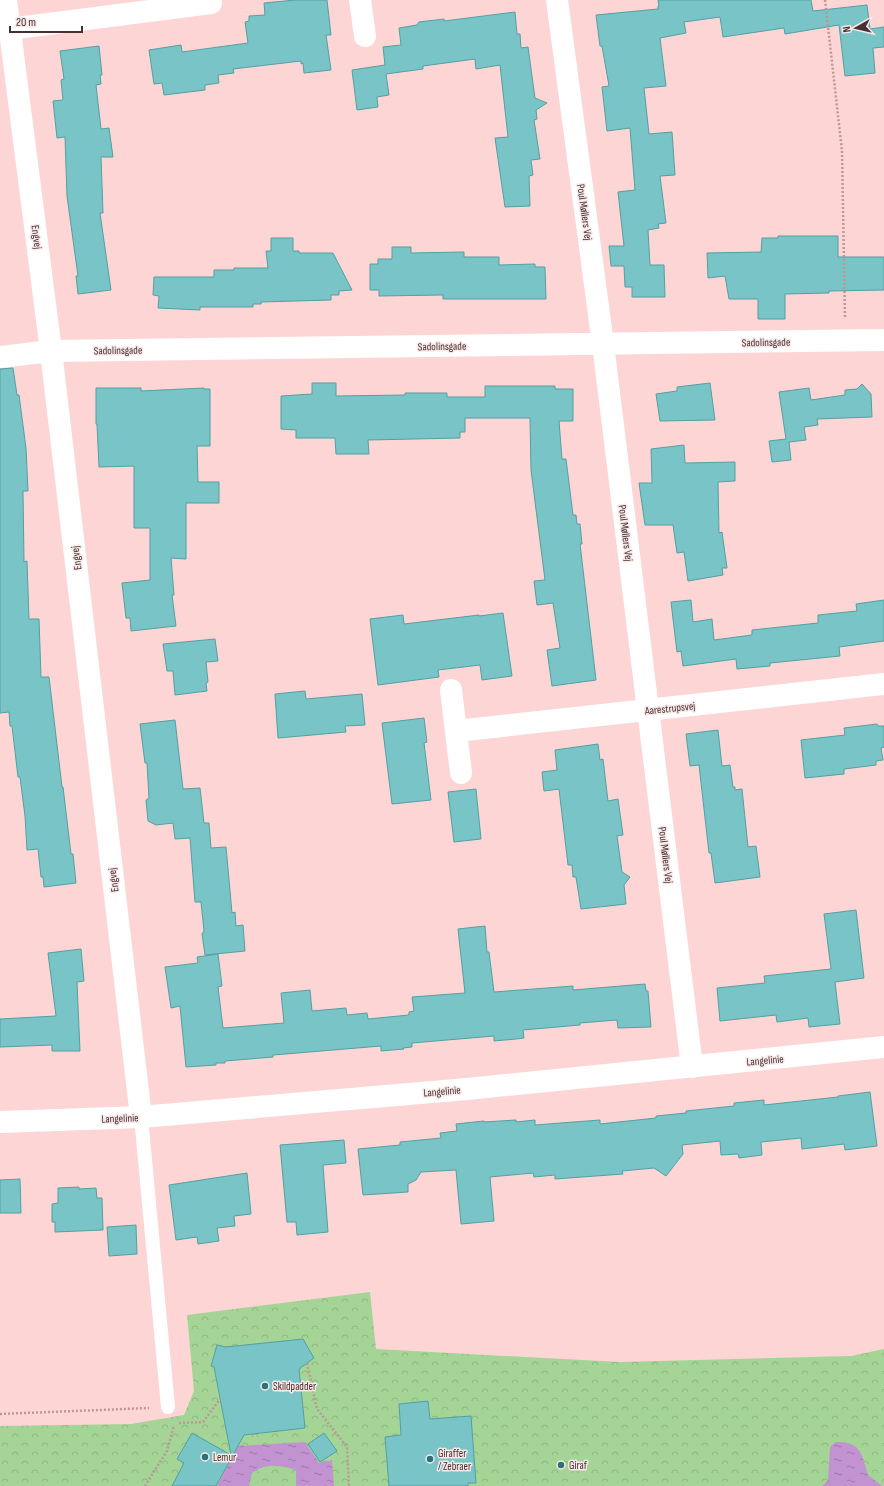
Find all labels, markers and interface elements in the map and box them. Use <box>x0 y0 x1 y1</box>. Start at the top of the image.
scale bar <box>10 8 82 34</box>
north arrow <box>836 8 876 48</box>
text: 20 m <box>16 15 36 30</box>
text: N <box>840 25 853 33</box>
street label: Poul Møllers Vej <box>574 183 595 241</box>
street label: Engvej <box>29 224 44 250</box>
street label: Sadolinsgade <box>742 336 790 349</box>
street label: Sadolinsgade <box>418 340 466 353</box>
street label: Sadolinsgade <box>94 344 142 357</box>
street label: Poul Møllers Vej <box>616 504 635 562</box>
street label: Engvej <box>69 545 84 571</box>
street label: Aarestrupsvej <box>643 699 696 718</box>
street label: Poul Møllers Vej <box>656 826 675 884</box>
street label: Engvej <box>106 867 121 893</box>
street label: Langelinie <box>746 1052 784 1069</box>
street label: Langelinie <box>423 1083 461 1100</box>
street label: Langelinie <box>101 1111 139 1126</box>
place label: Skildpadder <box>273 1380 316 1393</box>
marker: Skildpadder <box>260 1381 270 1391</box>
place label: Giraffer / Zebraer <box>438 1447 471 1473</box>
place label: Lemur <box>213 1451 236 1464</box>
marker: Lemur <box>200 1452 210 1462</box>
marker: Giraffer / Zebraer <box>425 1454 435 1464</box>
place label: Giraf <box>569 1459 588 1472</box>
marker: Giraf <box>556 1460 566 1470</box>

